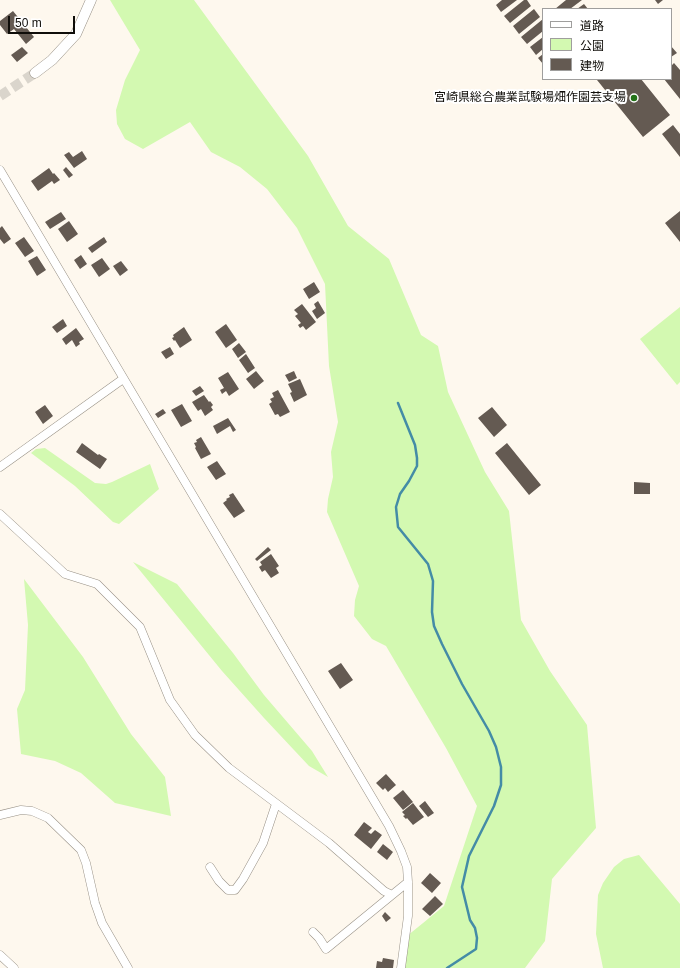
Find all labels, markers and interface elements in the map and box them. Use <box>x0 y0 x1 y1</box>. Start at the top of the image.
scale bar <box>10 8 77 34</box>
legend <box>542 8 672 80</box>
text: 50 m <box>15 16 42 30</box>
text: 道路 <box>580 19 604 33</box>
text: 公園 <box>580 39 604 53</box>
text: 建物 <box>580 59 604 73</box>
place label: 宮崎県総合農業試験場畑作園芸支場 <box>434 91 626 105</box>
marker: 宮崎県総合農業試験場畑作園芸支場 <box>629 93 639 103</box>

